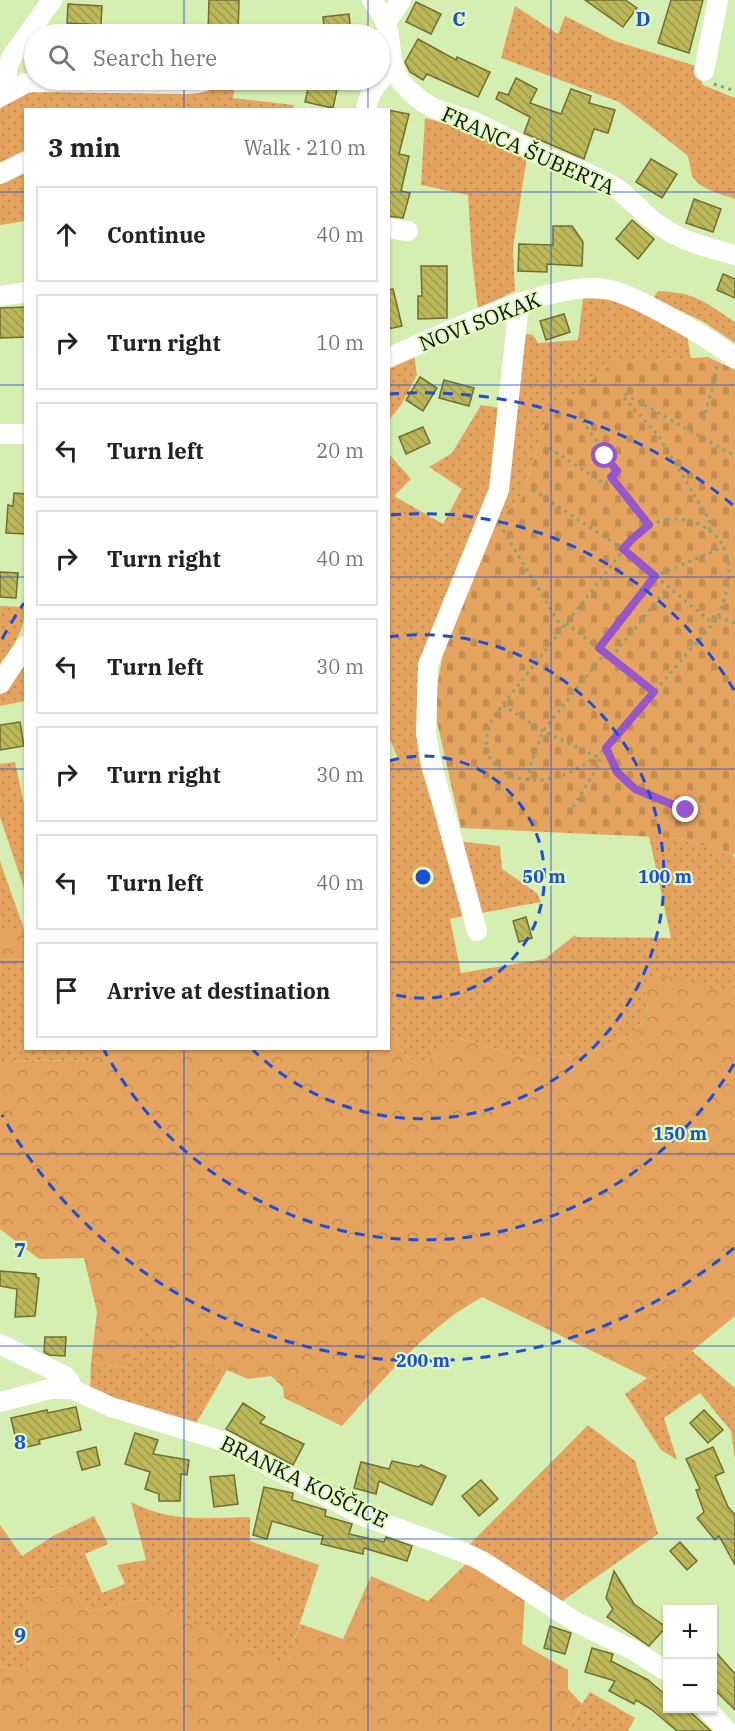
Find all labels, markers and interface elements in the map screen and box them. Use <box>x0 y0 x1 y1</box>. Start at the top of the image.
text: C <box>452 5 466 32</box>
text: D <box>635 5 651 32</box>
search box <box>24 24 390 90</box>
icon: search <box>45 41 78 74</box>
text: Search here <box>93 43 217 72</box>
street label: FRANCA ŠUBERTA <box>437 99 620 201</box>
text: 3 min <box>48 130 121 164</box>
text: Walk · 210 m <box>244 134 366 161</box>
icon: ahead <box>50 218 83 251</box>
text: Continue <box>107 220 206 249</box>
text: 40 m <box>316 221 364 248</box>
street label: NOVI SOKAK <box>415 285 545 357</box>
icon: right <box>50 326 83 359</box>
text: Turn right <box>107 328 221 357</box>
text: 10 m <box>316 329 364 356</box>
icon: left <box>50 434 83 467</box>
text: Turn left <box>107 436 203 465</box>
text: 20 m <box>316 437 364 464</box>
route start <box>591 442 617 468</box>
icon: right <box>50 542 83 575</box>
text: Turn right <box>107 544 221 573</box>
text: 40 m <box>316 545 364 572</box>
icon: left <box>50 650 83 683</box>
text: Turn left <box>107 652 203 681</box>
text: 30 m <box>316 653 364 680</box>
icon: right <box>50 758 83 791</box>
text: Turn right <box>107 760 221 789</box>
text: 30 m <box>316 761 364 788</box>
route end <box>672 796 698 822</box>
text: 50 m <box>522 865 566 888</box>
text: 100 m <box>638 865 693 888</box>
icon: left <box>50 866 83 899</box>
centre of rings <box>413 867 433 887</box>
text: Turn left <box>107 868 203 897</box>
text: 40 m <box>316 869 364 896</box>
icon: arrive <box>50 974 83 1007</box>
text: Arrive at destination <box>107 976 330 1005</box>
text: 150 m <box>653 1122 708 1145</box>
text: 7 <box>14 1236 26 1263</box>
text: 200 m <box>396 1349 451 1372</box>
text: 8 <box>14 1428 26 1455</box>
street label: BRANKA KOŠČICE <box>216 1428 393 1534</box>
map controls <box>663 1605 717 1713</box>
button: + <box>663 1605 717 1659</box>
text: 9 <box>14 1621 26 1648</box>
button: − <box>663 1659 717 1713</box>

